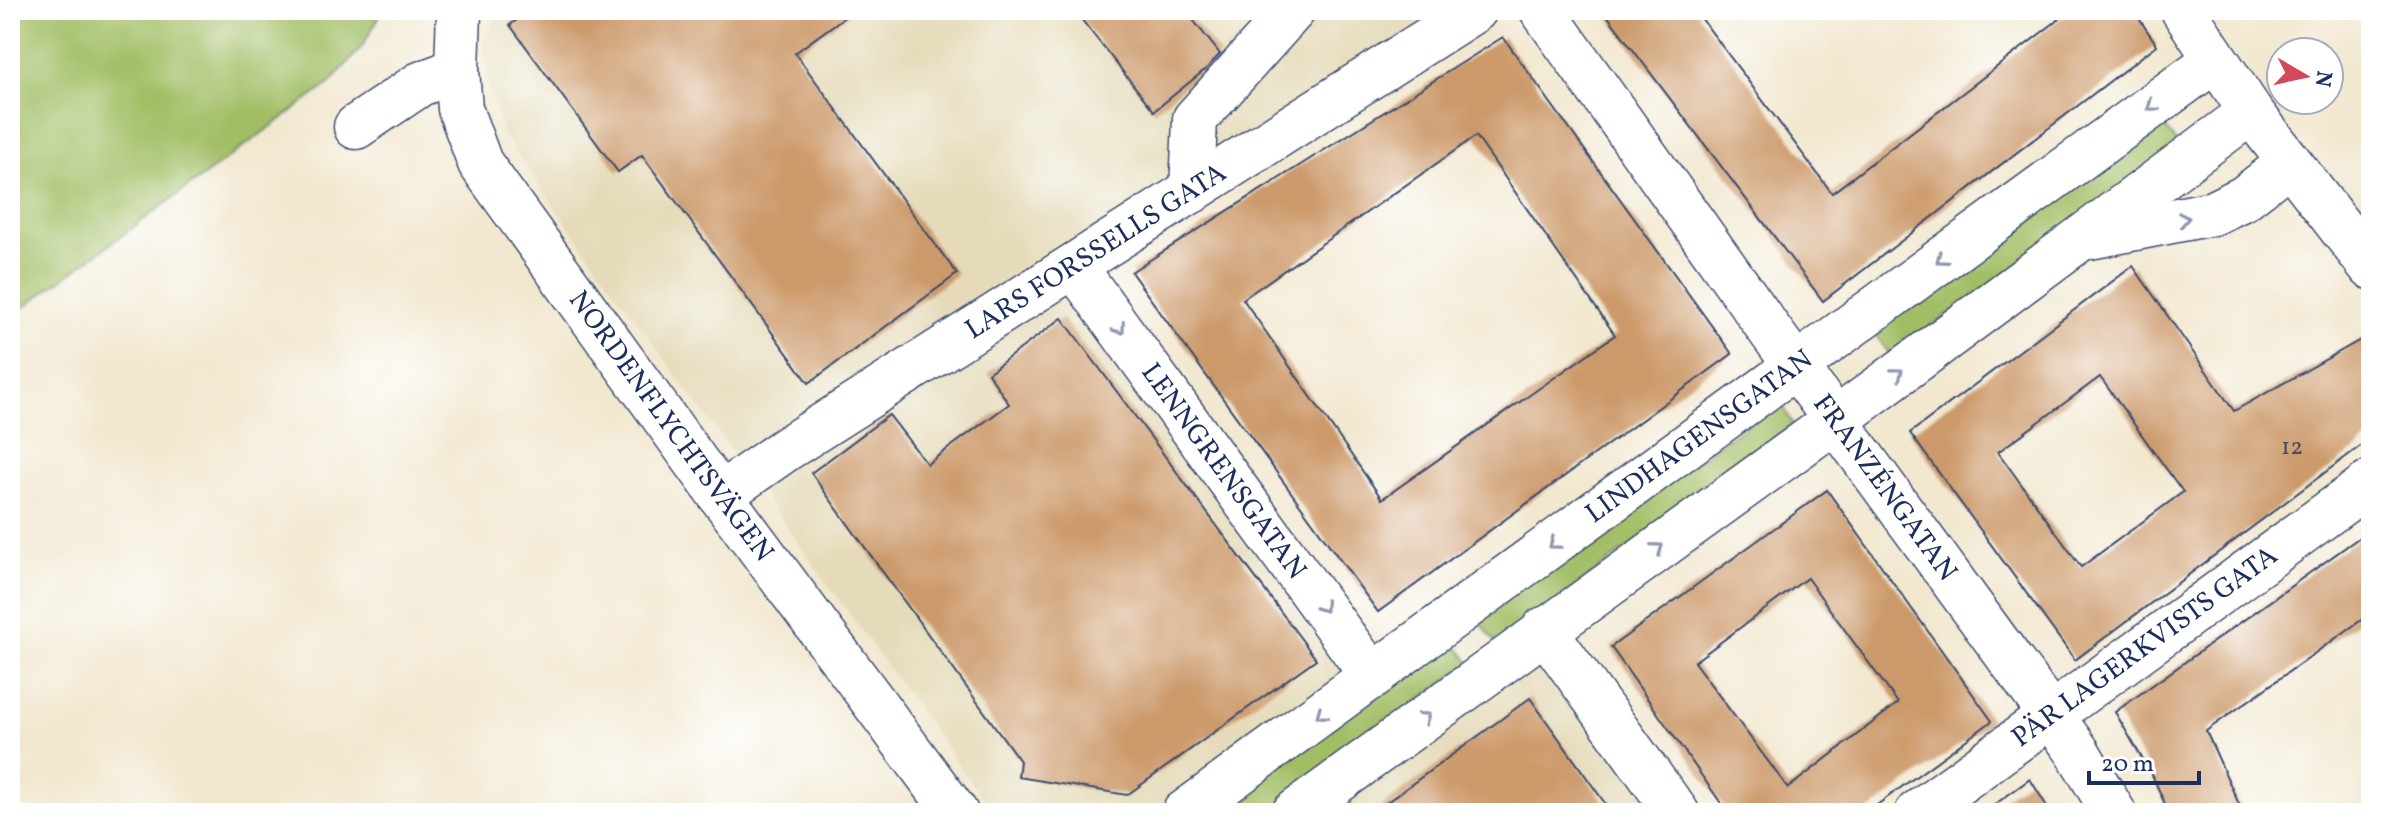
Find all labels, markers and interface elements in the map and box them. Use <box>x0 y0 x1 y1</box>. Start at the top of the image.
north arrow <box>2265 36 2345 116</box>
text: N <box>2306 68 2339 89</box>
one-way arrow <box>2146 97 2161 111</box>
street label: LARS FORSSELLS GATA <box>958 154 1234 349</box>
one-way arrow <box>2177 211 2190 228</box>
one-way arrow <box>1936 249 1950 263</box>
street label: NORDENFLYCHTSVÄGEN <box>559 283 783 570</box>
one-way arrow <box>1110 320 1124 335</box>
street label: LINDHAGENSGATAN <box>1577 340 1821 533</box>
street label: LENNGRENSGATAN <box>1131 355 1315 588</box>
one-way arrow <box>1890 369 1904 383</box>
street label: FRANZÉNGATAN <box>1803 386 1966 589</box>
house number: 12 <box>2281 431 2303 465</box>
one-way arrow <box>1548 534 1562 548</box>
street label: PÄR LAGERKVISTS GATA <box>2004 536 2286 757</box>
one-way arrow <box>1649 543 1663 558</box>
one-way arrow <box>1313 598 1328 612</box>
one-way arrow <box>1316 704 1330 719</box>
one-way arrow <box>1416 713 1431 727</box>
scale bar <box>2089 735 2199 785</box>
text: 20 m <box>2101 748 2154 782</box>

